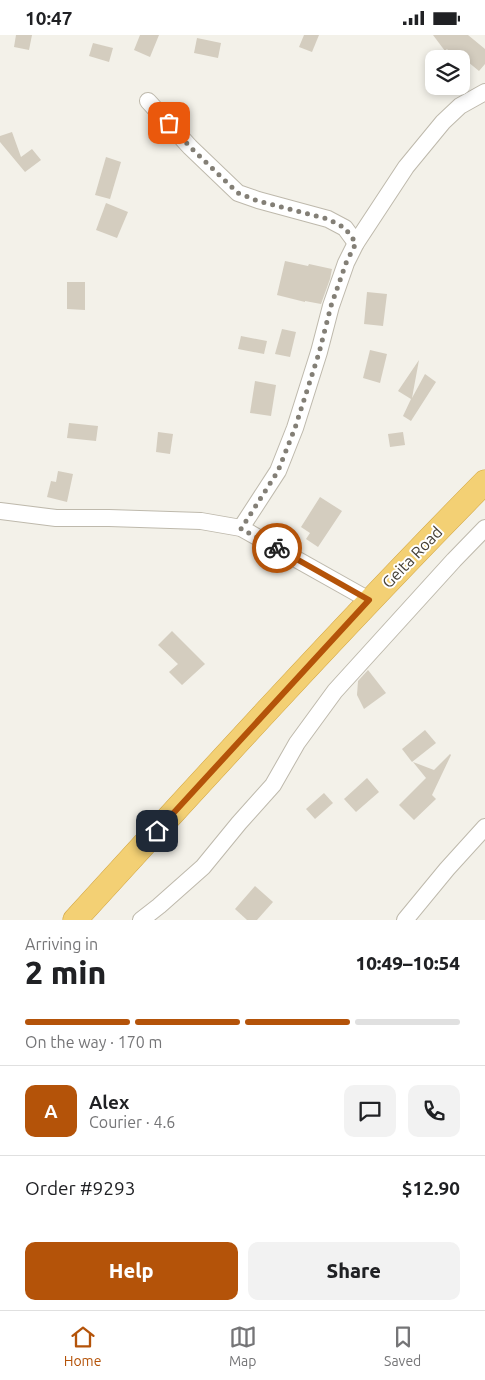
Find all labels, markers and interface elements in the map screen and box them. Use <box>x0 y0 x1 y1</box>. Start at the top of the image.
text: 10:47 <box>25 7 73 29</box>
map controls <box>425 50 470 95</box>
button: layers <box>425 50 470 95</box>
pin <box>148 102 190 144</box>
icon: bag <box>155 109 183 137</box>
courier <box>252 523 302 573</box>
street label: Geita Road <box>378 523 446 591</box>
icon: bike <box>263 534 291 562</box>
pin <box>136 810 178 852</box>
icon: home <box>143 817 171 845</box>
text: Arriving in <box>25 935 98 953</box>
text: 10:49–10:54 <box>355 952 460 974</box>
text: 2 min <box>25 954 106 990</box>
text: On the way · 170 m <box>25 1033 162 1051</box>
button: chat <box>344 1085 396 1137</box>
button: phone <box>408 1085 460 1137</box>
text: Alex <box>89 1091 129 1113</box>
text: A <box>44 1100 58 1122</box>
text: Courier · 4.6 <box>89 1113 175 1131</box>
text: Order #9293 <box>25 1177 135 1199</box>
text: $12.90 <box>402 1177 460 1199</box>
button: Help <box>25 1242 238 1300</box>
button: Share <box>248 1242 460 1300</box>
tab: Home <box>64 1323 101 1369</box>
tab: Map <box>229 1323 257 1369</box>
tab: Saved <box>384 1323 421 1369</box>

